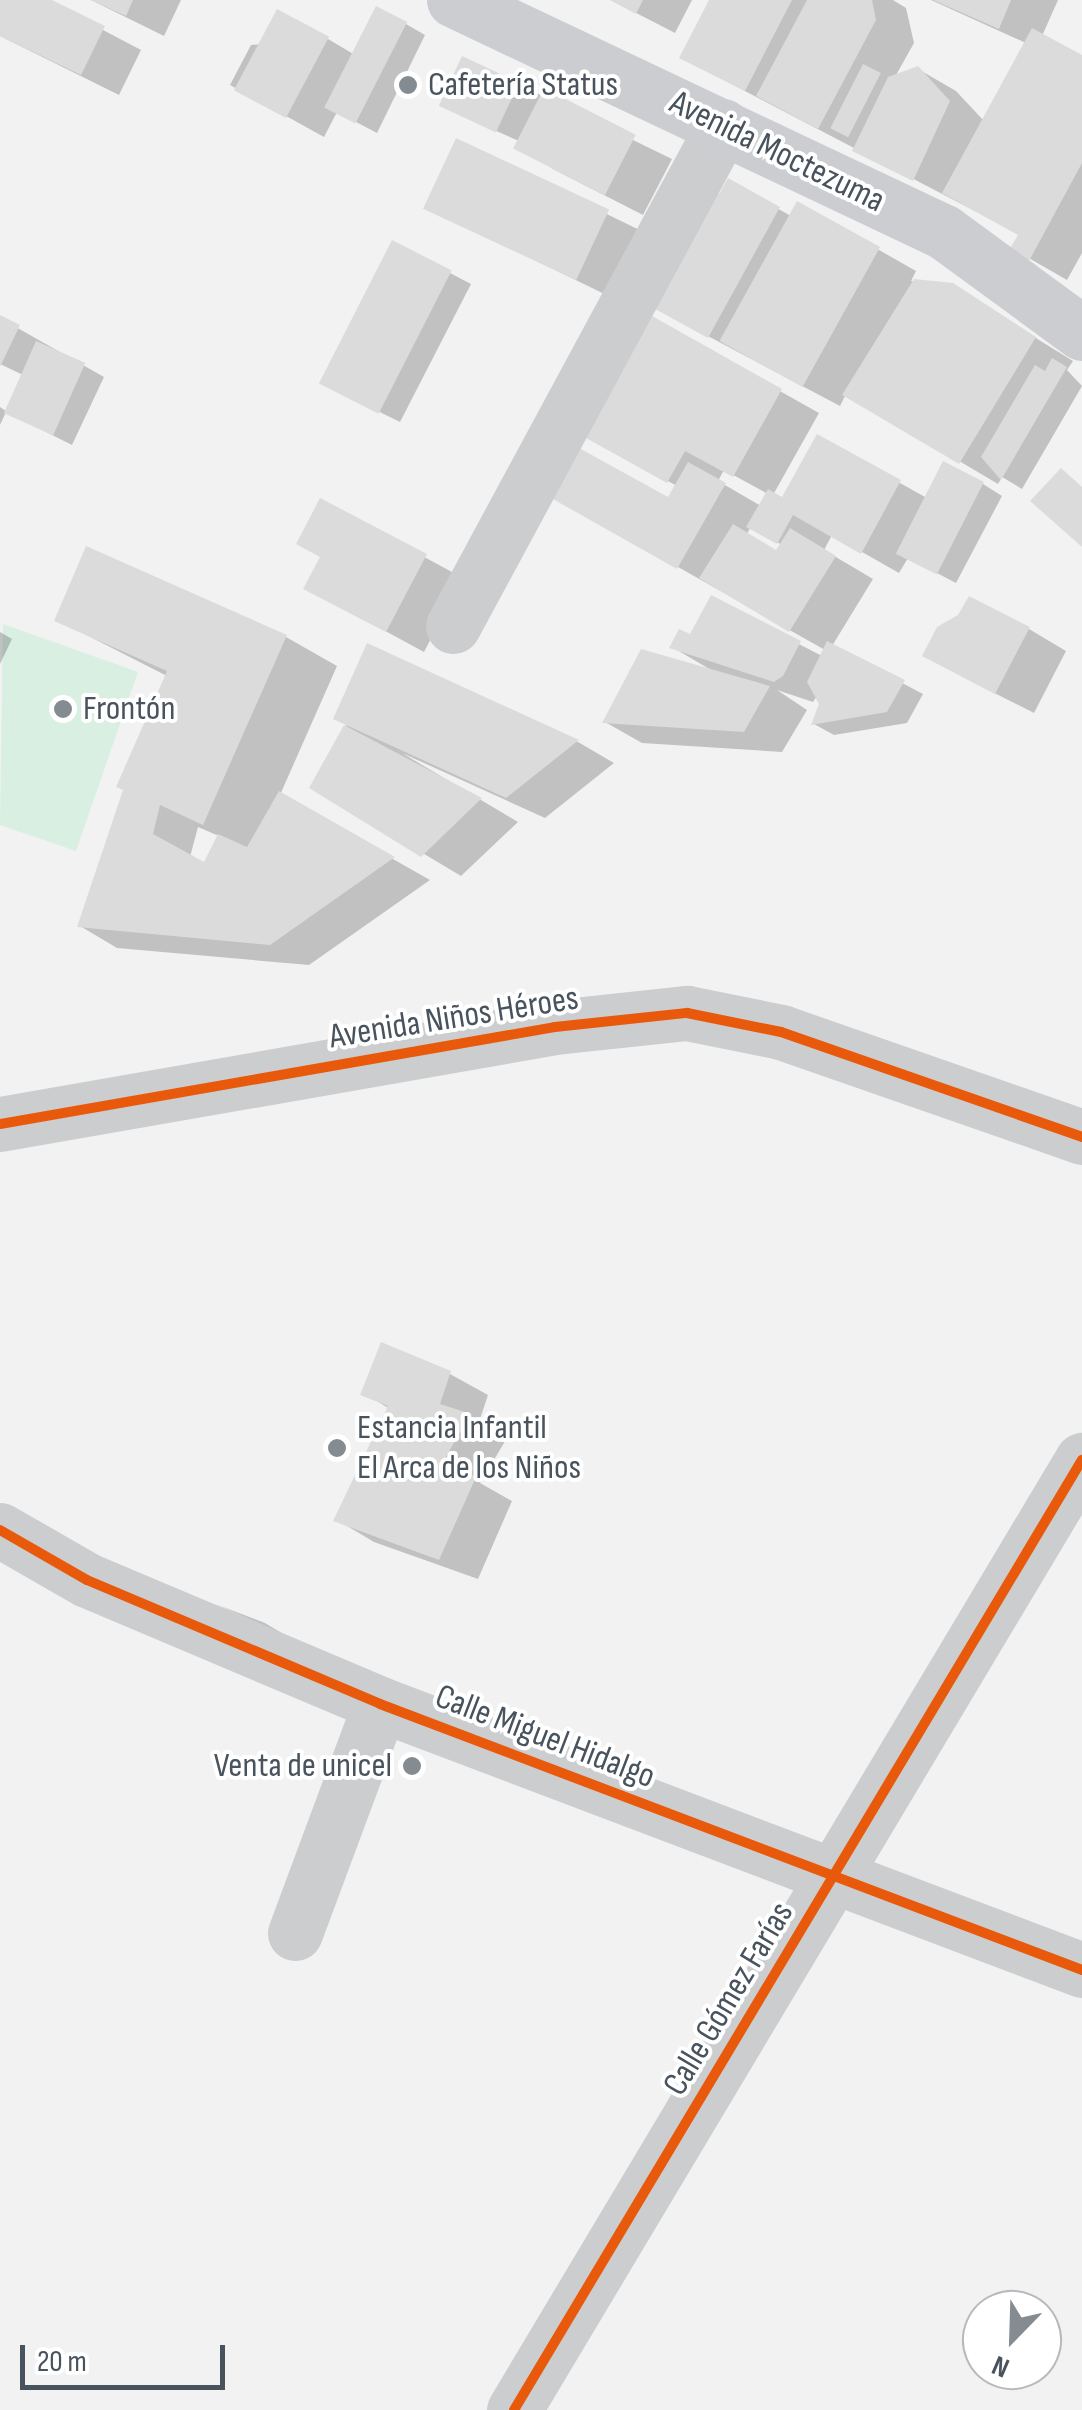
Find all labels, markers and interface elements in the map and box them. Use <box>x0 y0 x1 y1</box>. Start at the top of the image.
place label: Cafetería Status <box>428 64 618 106</box>
marker: Cafetería Status <box>397 74 419 96</box>
street label: Avenida Moctezuma <box>663 82 891 222</box>
place label: Frontón <box>83 688 175 730</box>
marker: Frontón <box>52 698 74 720</box>
street label: Avenida Niños Héroes <box>327 978 581 1058</box>
place label: Estancia Infantil El Arca de los Niños <box>357 1407 581 1489</box>
marker: Estancia Infantil El Arca de los Niños <box>326 1437 348 1459</box>
street label: Calle Miguel Hidalgo <box>429 1676 661 1798</box>
place label: Venta de unicel <box>214 1745 392 1787</box>
marker: Venta de unicel <box>401 1755 423 1777</box>
street label: Calle Gómez Farías <box>655 1895 803 2103</box>
north arrow <box>962 2290 1062 2390</box>
scale bar <box>25 2325 230 2387</box>
text: 20 m <box>37 2344 87 2380</box>
text: N <box>988 2348 1014 2384</box>

